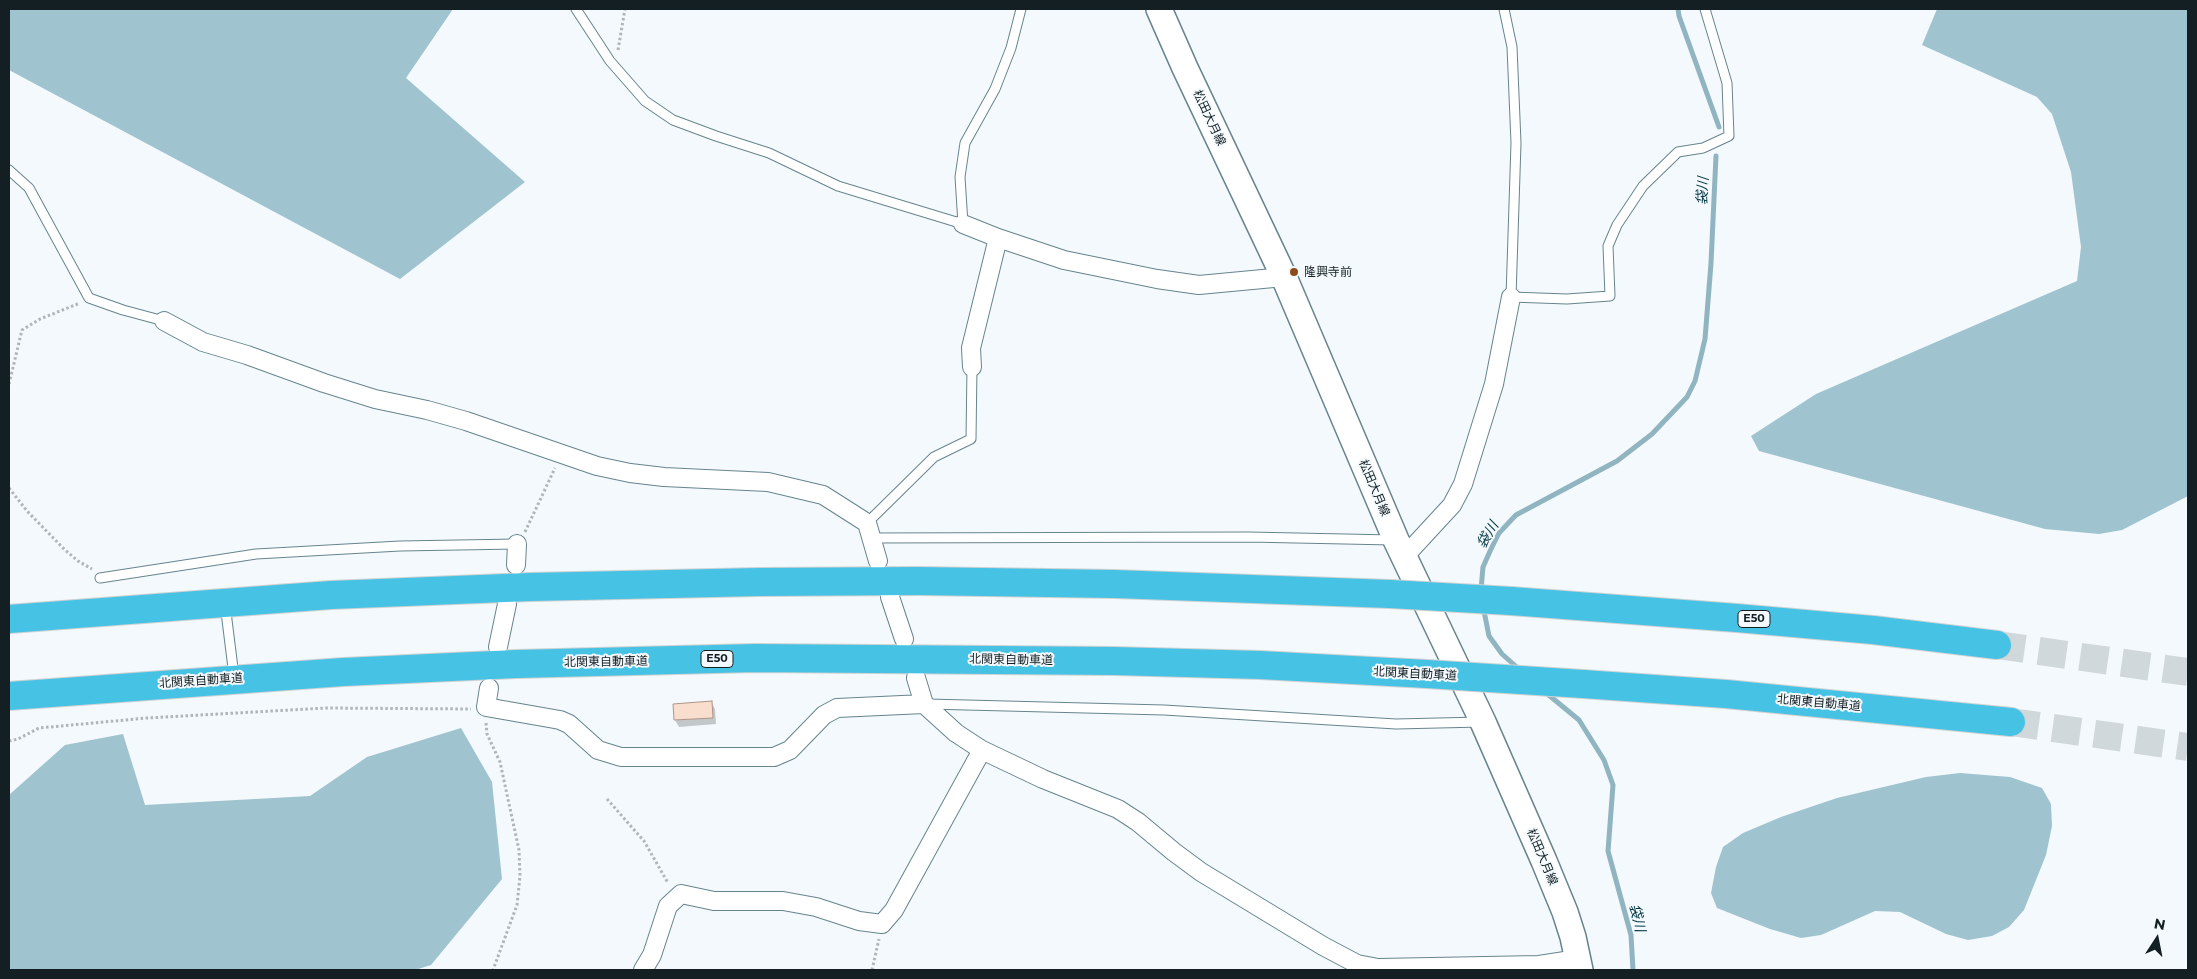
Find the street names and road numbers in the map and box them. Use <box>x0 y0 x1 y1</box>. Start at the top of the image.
street label: 松田大月線 <box>1190 88 1228 148</box>
street label: 松田大月線 <box>1356 458 1392 518</box>
road number: E50 <box>1738 610 1770 628</box>
road number: E50 <box>701 651 733 668</box>
street label: 北関東自動車道 <box>969 652 1053 668</box>
street label: 北関東自動車道 <box>564 654 648 670</box>
street label: 北関東自動車道 <box>1373 665 1457 683</box>
street label: 北関東自動車道 <box>159 671 243 691</box>
street label: 北関東自動車道 <box>1777 692 1861 714</box>
street label: 松田大月線 <box>1524 827 1560 887</box>

